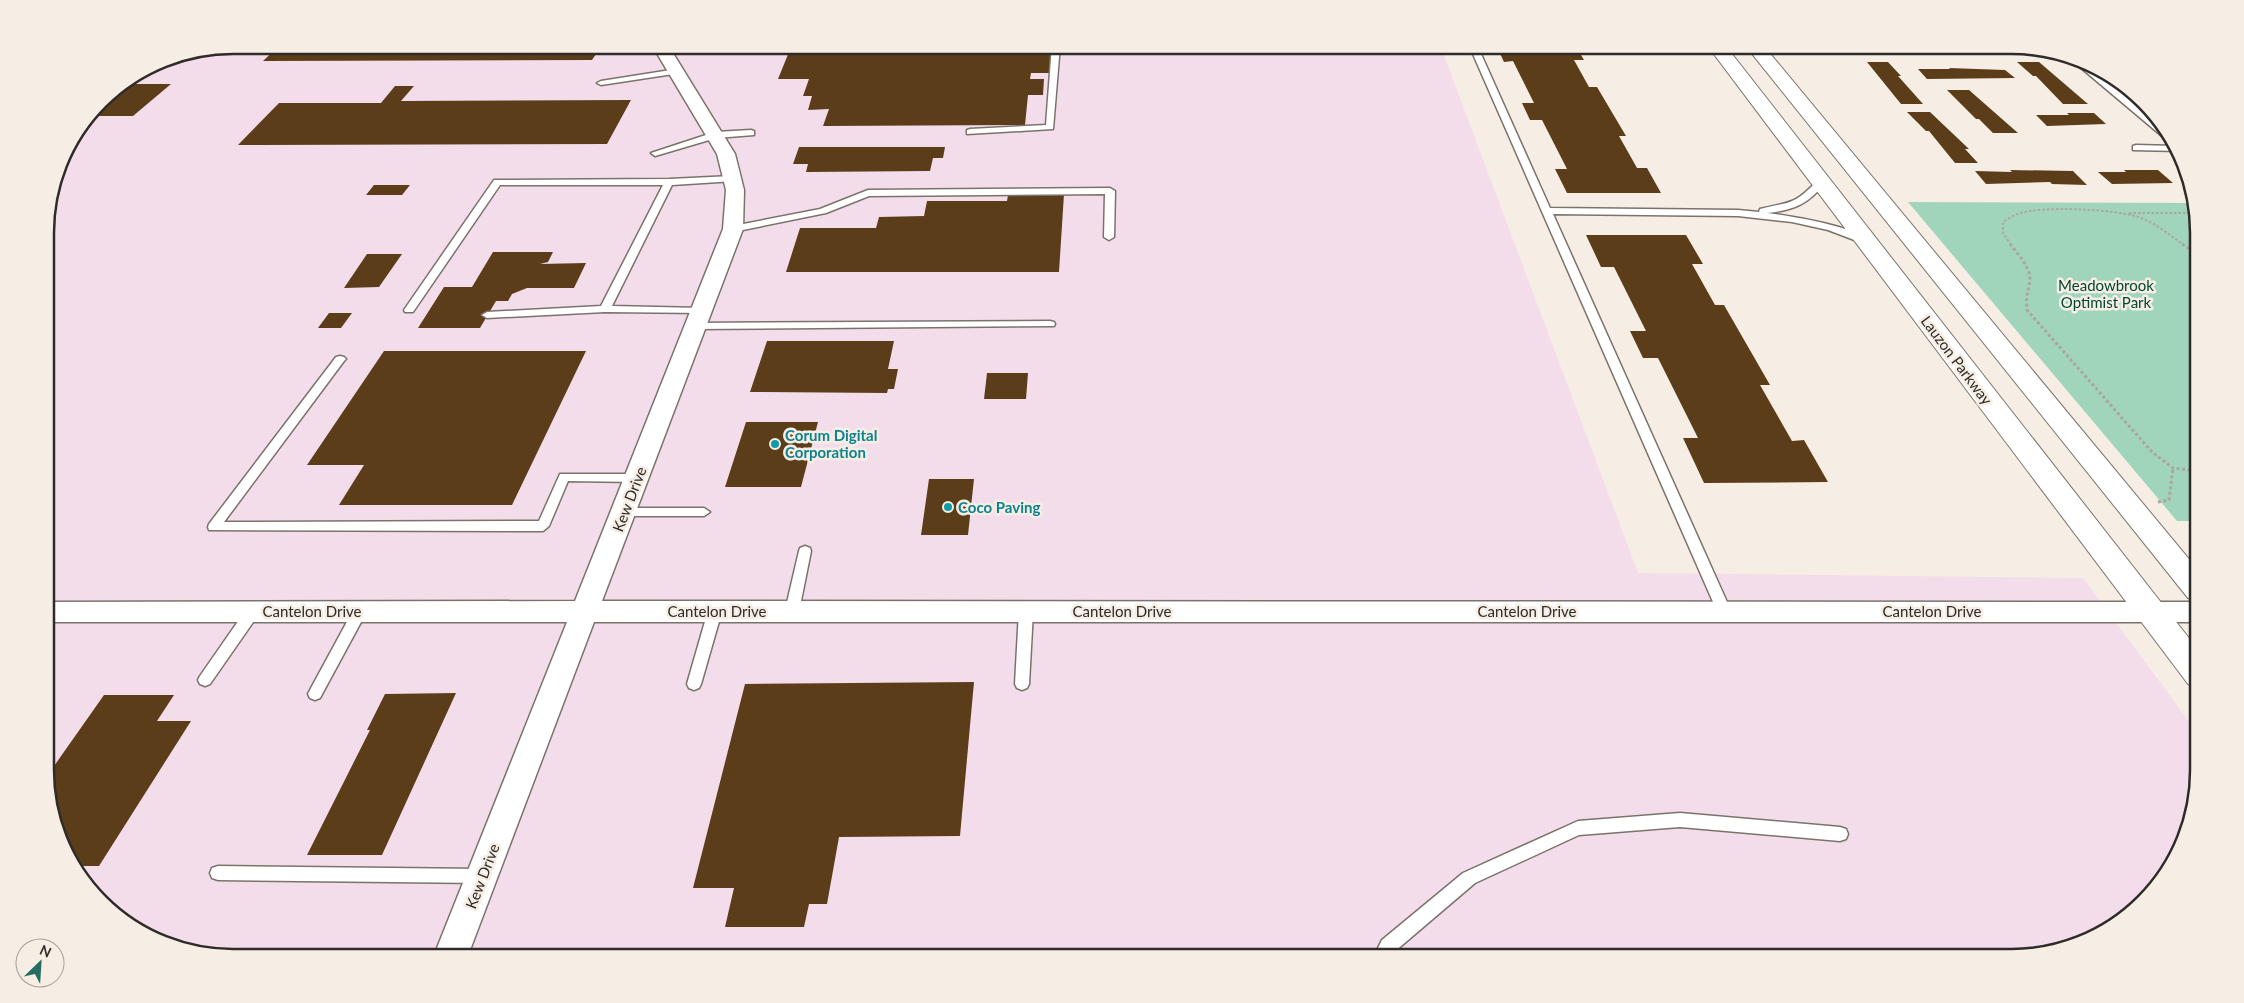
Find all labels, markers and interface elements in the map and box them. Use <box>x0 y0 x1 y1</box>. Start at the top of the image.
park label: Meadowbrook Optimist Park <box>2058 276 2154 311</box>
street label: Lauzon Parkway <box>1918 312 1997 408</box>
place label: Corum Digital Corporation <box>785 426 877 461</box>
marker: Corum Digital Corporation <box>769 438 781 450</box>
street label: Kew Drive <box>608 464 650 534</box>
place label: Coco Paving <box>958 498 1040 516</box>
marker: Coco Paving <box>942 501 954 513</box>
street label: Cantelon Drive <box>262 602 362 620</box>
street label: Cantelon Drive <box>667 602 767 620</box>
street label: Cantelon Drive <box>1072 602 1172 620</box>
street label: Cantelon Drive <box>1477 602 1577 620</box>
street label: Cantelon Drive <box>1882 602 1982 620</box>
street label: Kew Drive <box>461 841 503 911</box>
north arrow <box>15 938 65 988</box>
text: N <box>37 941 54 961</box>

